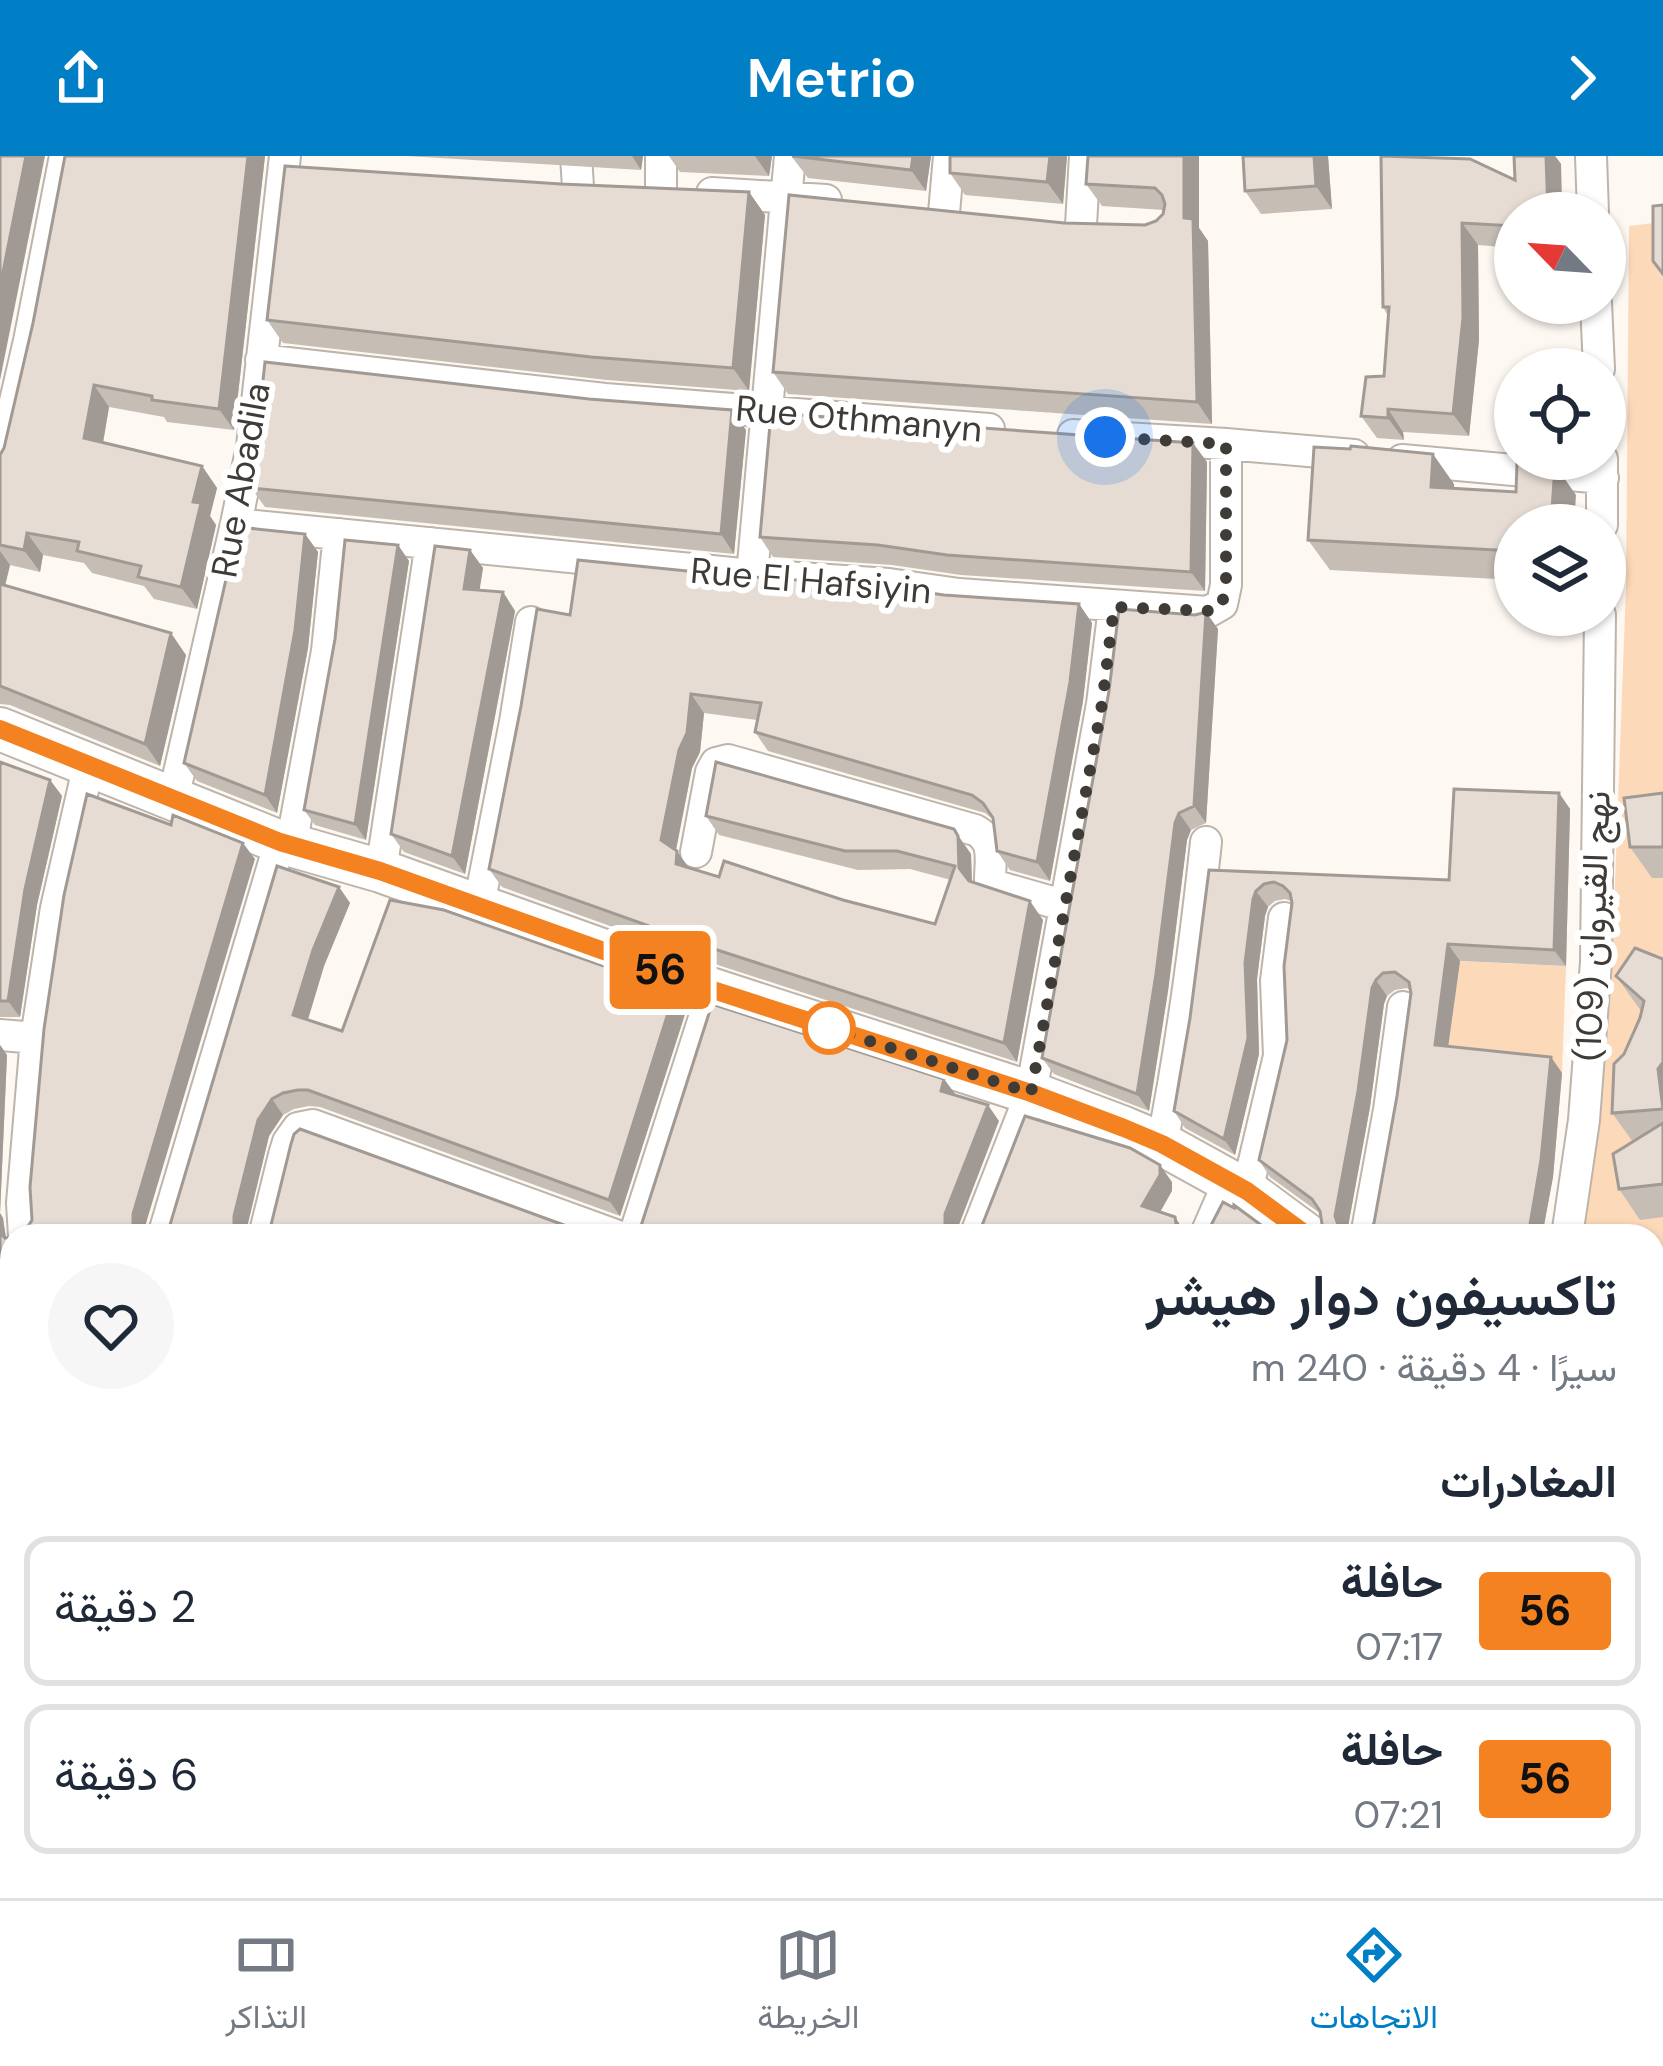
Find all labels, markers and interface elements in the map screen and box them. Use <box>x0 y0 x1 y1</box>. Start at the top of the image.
text: Metrio <box>747 43 916 114</box>
icon: share <box>48 45 114 111</box>
icon: forward <box>1549 45 1615 111</box>
north arrow <box>1494 192 1626 324</box>
map controls <box>1494 192 1626 636</box>
button: locate <box>1494 348 1626 480</box>
street label: Rue Abadila <box>200 379 281 581</box>
street label: Rue Othmanyn <box>734 384 984 453</box>
your location <box>1075 407 1135 467</box>
button: layers <box>1494 504 1626 636</box>
street label: Rue El Hafsiyin <box>689 547 933 614</box>
street label: نهج القيروان (109) <box>1564 790 1623 1062</box>
line badge: 56 <box>606 931 714 1009</box>
text: 56 <box>634 942 686 997</box>
unlabelled marker <box>804 1003 854 1053</box>
text: تاكسيفون دوار هيشر <box>1146 1258 1617 1333</box>
button: heart <box>48 1263 174 1389</box>
text: سيرًا · 4 دقيقة · 240 m <box>1251 1342 1617 1393</box>
text: المغادرات <box>1440 1452 1617 1511</box>
text: حافلة <box>1341 1552 1443 1611</box>
text: 2 دقيقة <box>54 1577 196 1636</box>
text: 56 <box>1519 1583 1571 1638</box>
text: 07:17 <box>1355 1621 1443 1672</box>
text: حافلة <box>1341 1720 1443 1779</box>
text: 6 دقيقة <box>54 1745 198 1804</box>
text: 56 <box>1519 1751 1571 1806</box>
text: 07:21 <box>1354 1789 1443 1840</box>
tab: التذاكر <box>225 1922 307 2046</box>
tab: الخريطة <box>757 1922 859 2046</box>
tab: الاتجاهات <box>1310 1922 1438 2046</box>

